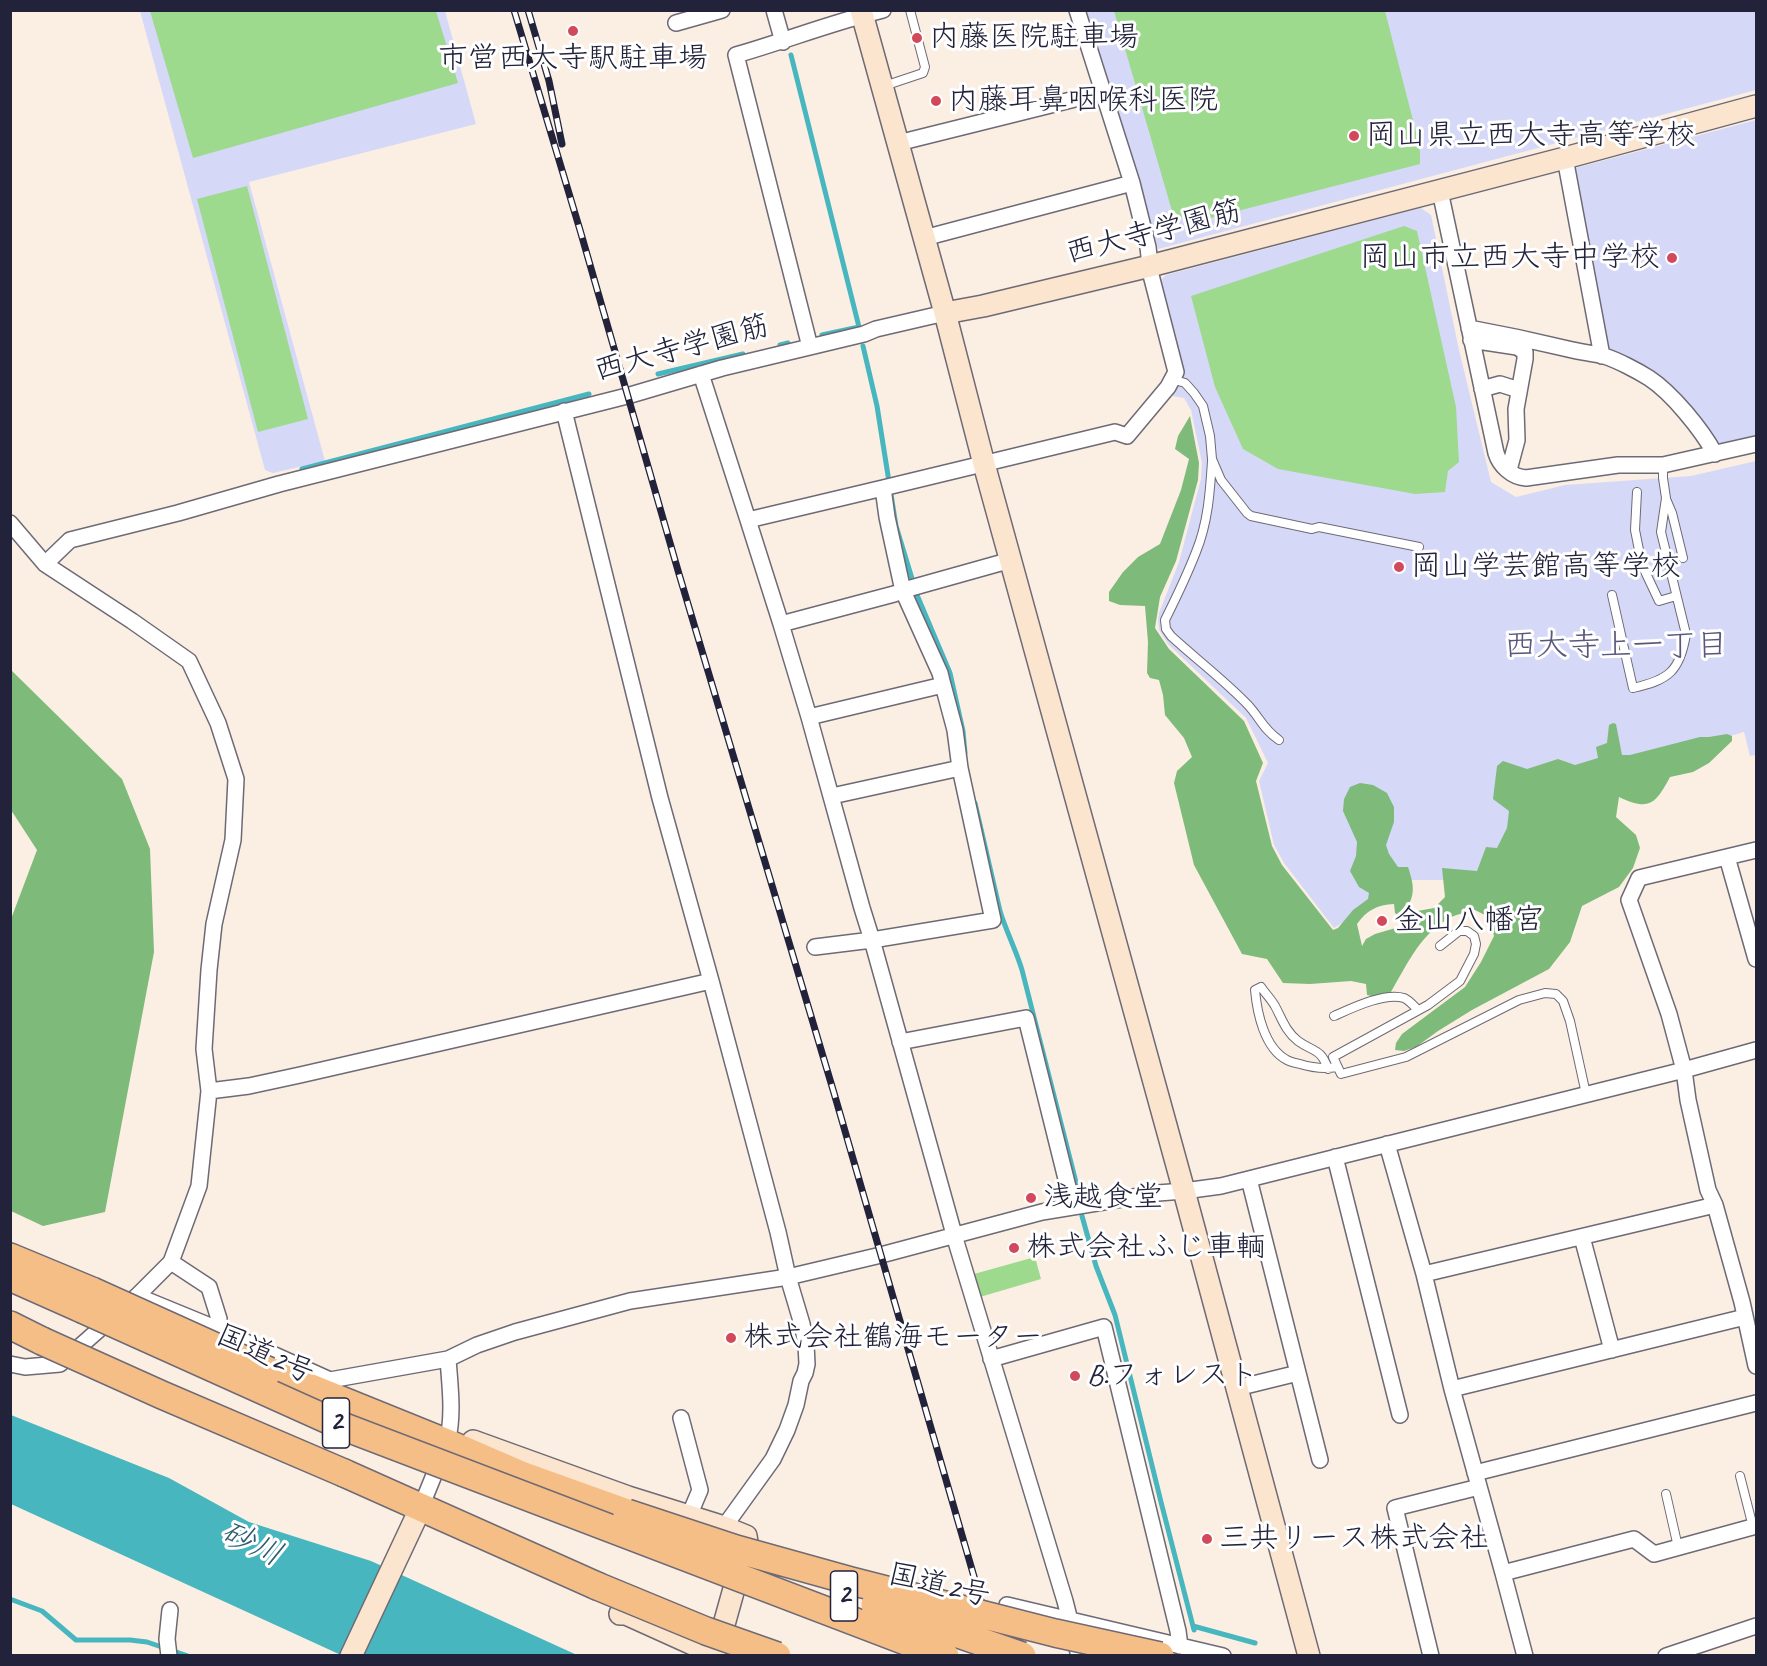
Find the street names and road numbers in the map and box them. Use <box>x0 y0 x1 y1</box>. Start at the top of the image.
street label: 西大寺学園筋 <box>1062 194 1246 272</box>
street label: 西大寺学園筋 <box>590 308 774 390</box>
street label: 国道2号 <box>210 1318 320 1392</box>
road number: 2 <box>322 1398 350 1448</box>
street label: 国道2号 <box>885 1557 993 1615</box>
road number: 2 <box>830 1571 858 1621</box>

